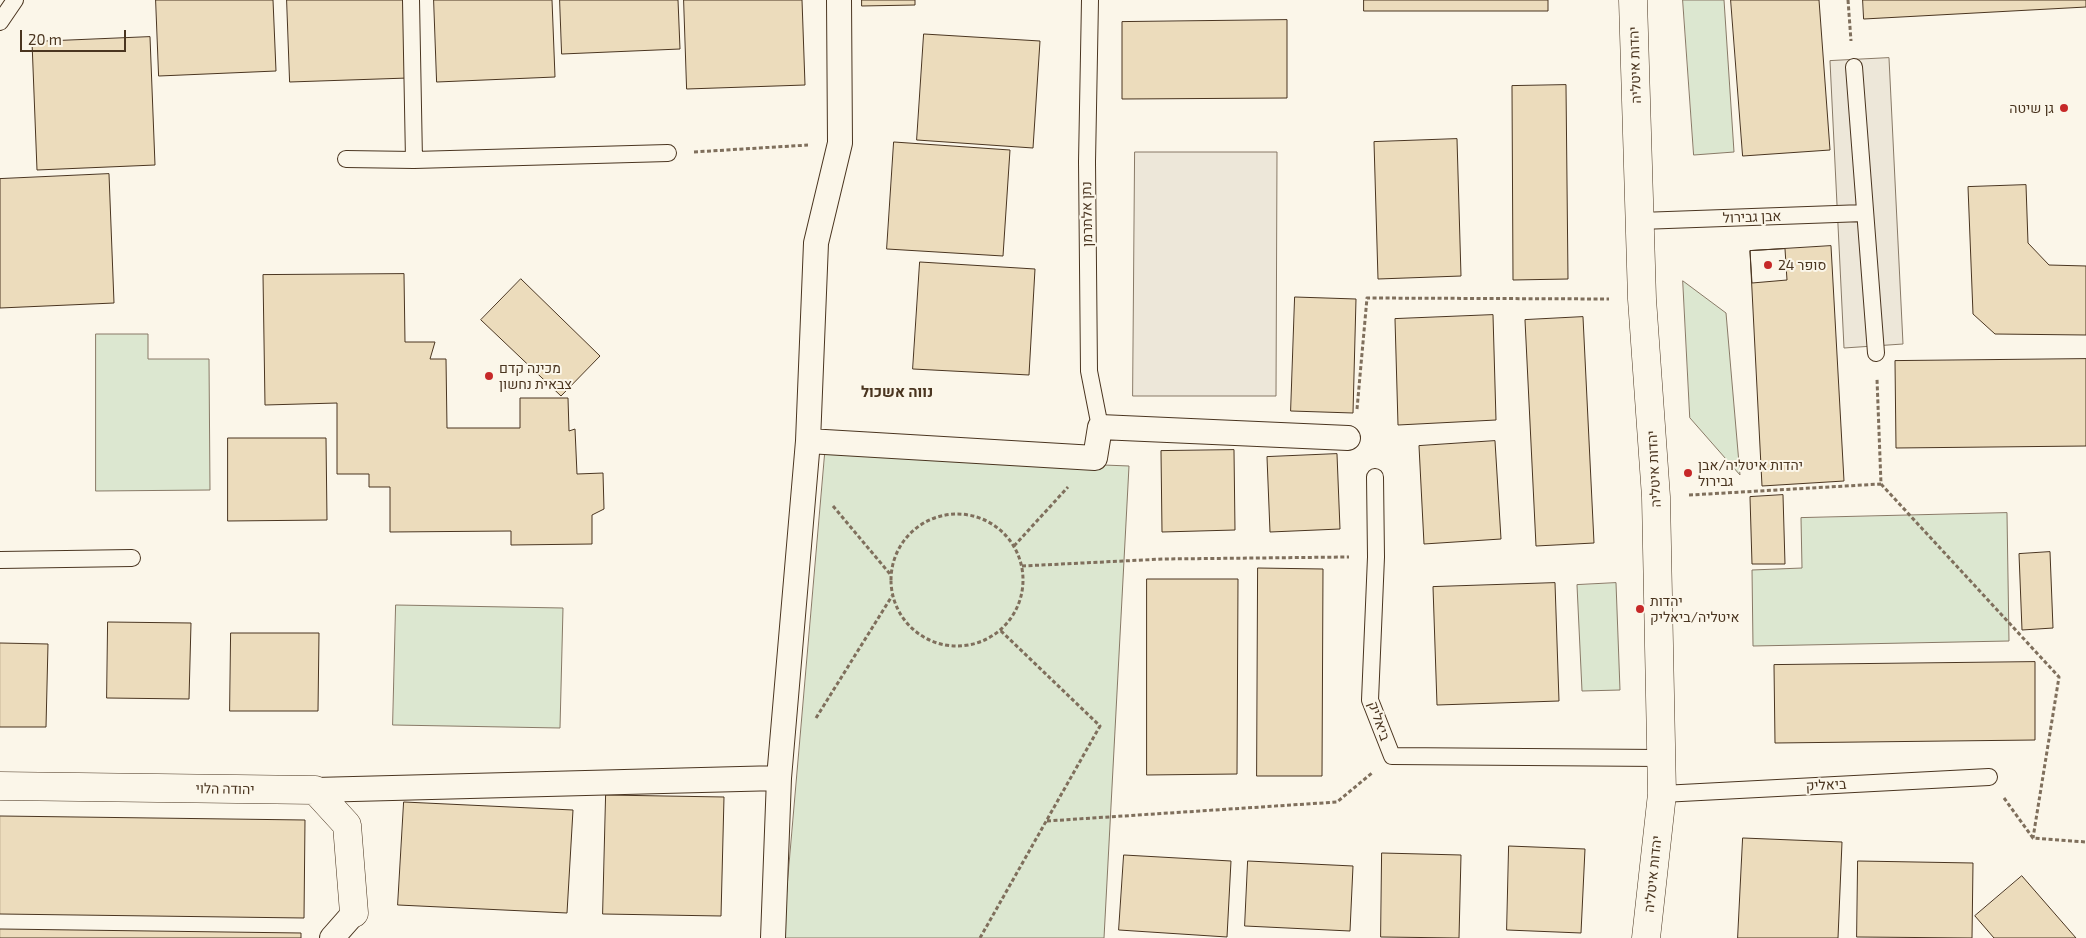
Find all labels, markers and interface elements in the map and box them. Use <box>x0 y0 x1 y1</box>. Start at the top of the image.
scale bar <box>22 20 129 52</box>
street label: יהדות איטליה <box>1625 26 1645 104</box>
text: 20 m <box>28 30 62 48</box>
place label: גן שיטה <box>2009 100 2054 116</box>
marker: גן שיטה <box>2058 102 2070 114</box>
street label: נתן אלתרמן <box>1078 181 1096 247</box>
street label: אבן גבירול <box>1722 208 1782 226</box>
place label: סופר 24 <box>1778 257 1826 273</box>
marker: סופר 24 <box>1762 259 1774 271</box>
place label: מכינה קדם צבאית נחשון <box>499 360 572 392</box>
marker: מכינה קדם צבאית נחשון <box>483 370 495 382</box>
district label: נווה אשכול <box>861 383 933 401</box>
street label: יהדות איטליה <box>1644 430 1664 508</box>
place label: יהדות איטליה/אבן גבירול <box>1698 457 1803 490</box>
marker: יהדות איטליה/אבן גבירול <box>1682 467 1694 479</box>
place label: יהדות איטליה/ביאליק <box>1650 593 1739 626</box>
marker: יהדות איטליה/ביאליק <box>1634 603 1646 615</box>
street label: ביאליק <box>1364 699 1394 743</box>
street label: ביאליק <box>1805 776 1847 794</box>
street label: יהודה הלוי <box>195 780 255 798</box>
street label: יהדות איטליה <box>1641 835 1665 913</box>

